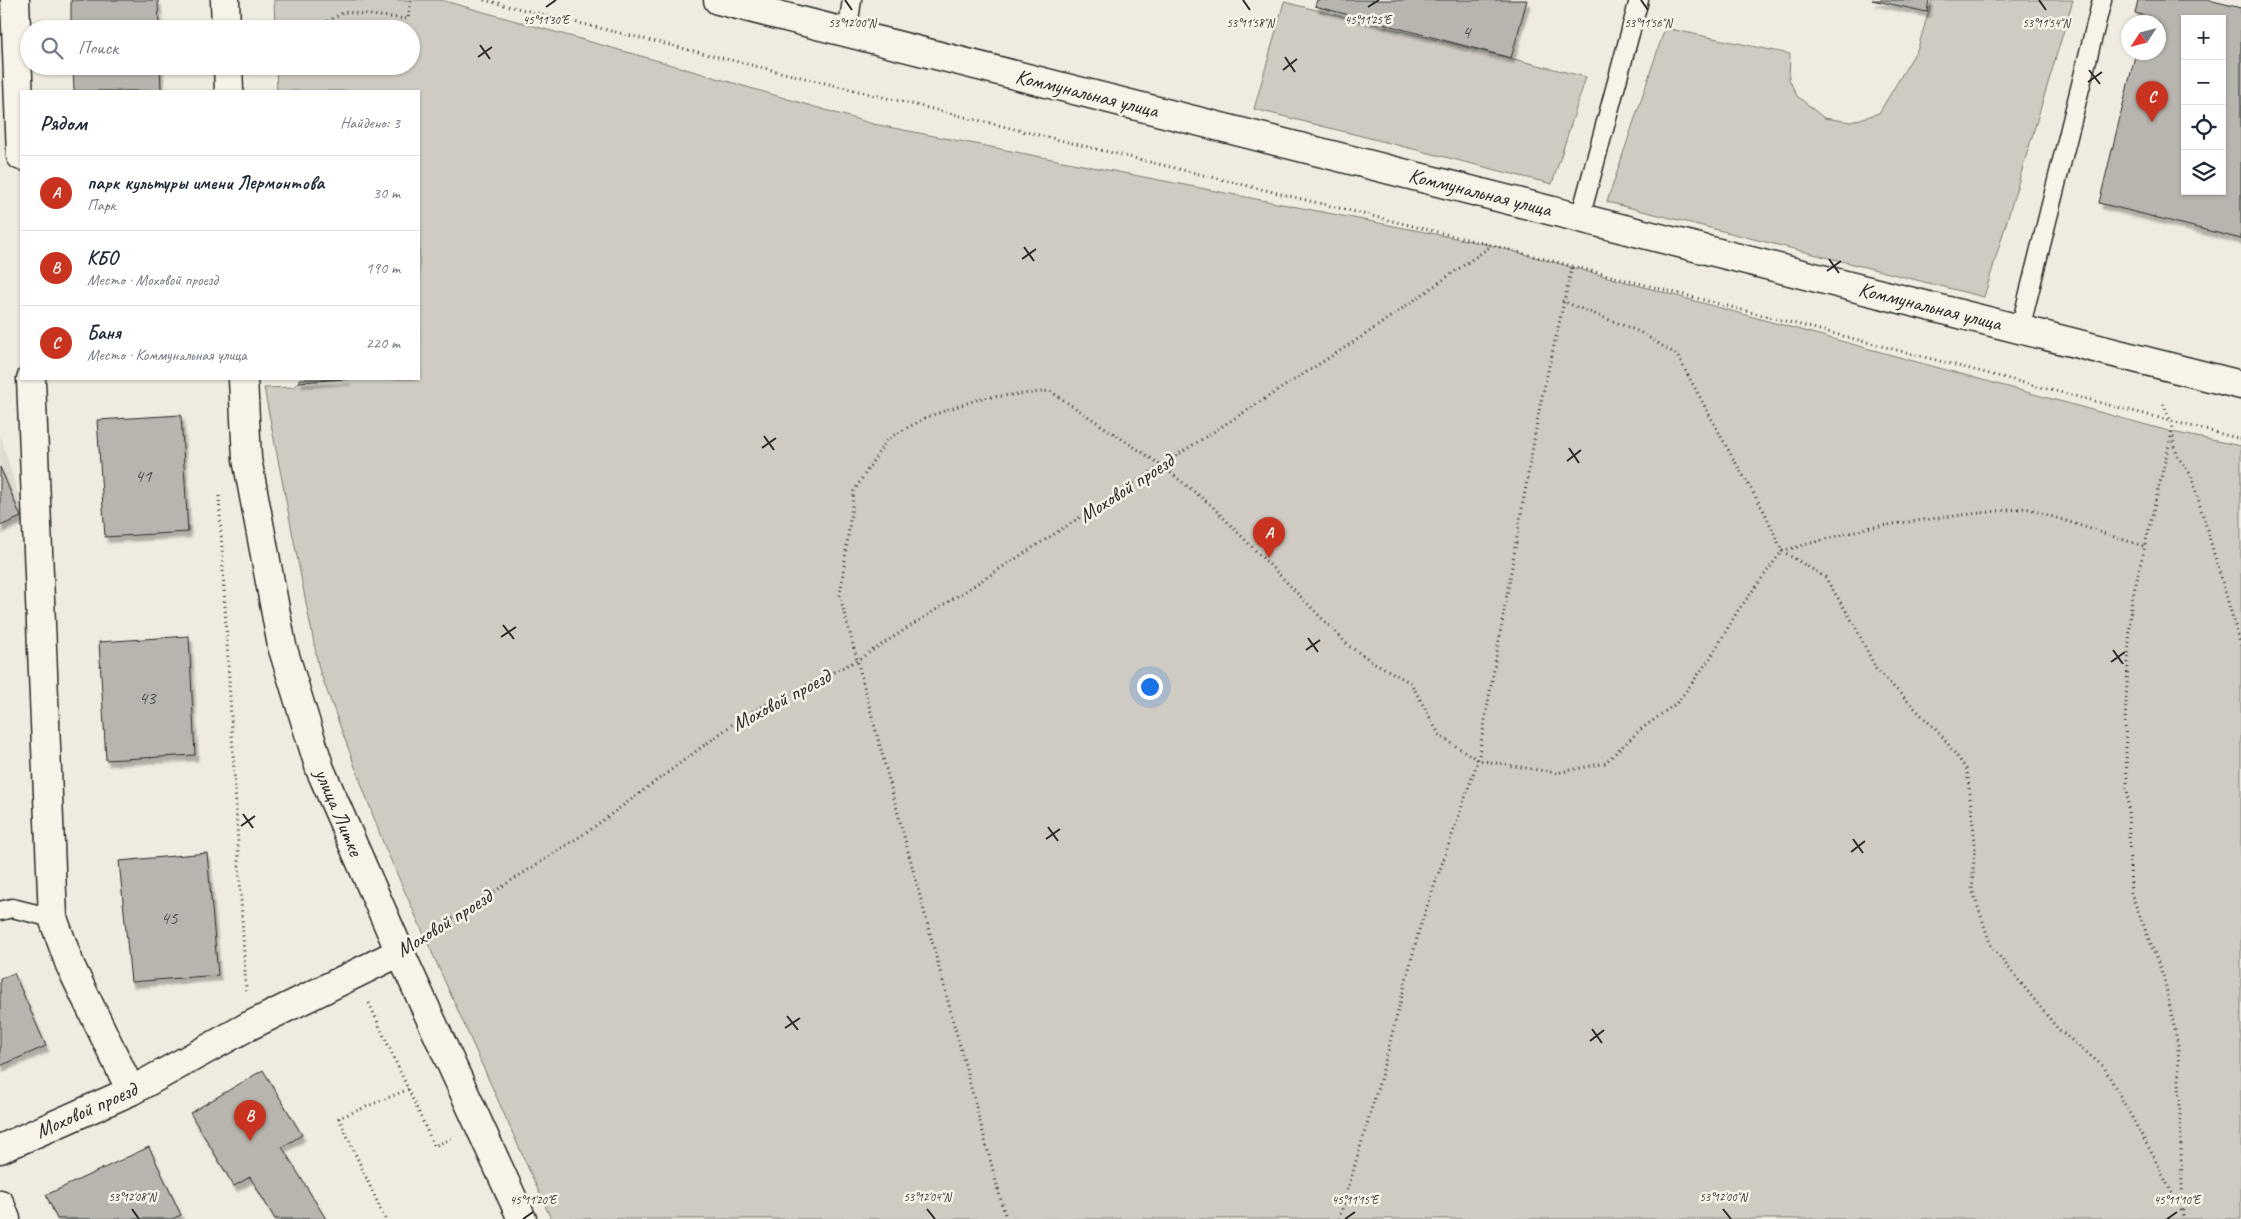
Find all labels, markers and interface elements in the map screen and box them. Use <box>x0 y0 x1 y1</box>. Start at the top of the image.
text: 45°11'30"E <box>523 12 571 28</box>
text: 45°11'25"E <box>1345 12 1393 28</box>
text: 53°12'00"N <box>828 15 877 31</box>
text: 53°11'58"N <box>1226 15 1275 31</box>
text: 53°11'56"N <box>1624 15 1673 31</box>
text: 53°11'54"N <box>2022 15 2071 31</box>
north arrow <box>2121 15 2166 60</box>
map controls <box>2181 15 2226 195</box>
button: + <box>2181 15 2226 60</box>
search box <box>20 20 420 75</box>
house number: 4 <box>1462 20 1473 44</box>
icon: search <box>38 34 66 62</box>
text: Поиск <box>78 36 118 60</box>
button: − <box>2181 60 2226 105</box>
street label: Коммунальная улица <box>1013 63 1162 124</box>
pin: C <box>2136 81 2168 122</box>
button: locate <box>2181 105 2226 150</box>
text: Рядом <box>40 110 87 136</box>
text: Найдено: 3 <box>340 113 400 133</box>
button: layers <box>2181 150 2226 195</box>
street label: Коммунальная улица <box>1406 162 1555 223</box>
text: парк культуры имени Лермонтова <box>87 171 324 195</box>
text: A <box>52 183 60 203</box>
text: 30 m <box>373 183 400 203</box>
text: Парк <box>87 195 116 215</box>
text: КБО <box>87 246 117 270</box>
text: B <box>52 258 60 278</box>
text: 190 m <box>366 258 400 278</box>
text: Место · Моховой проезд <box>87 270 218 290</box>
street label: Коммунальная улица <box>1856 276 2005 337</box>
text: Баня <box>87 321 121 345</box>
text: C <box>52 333 60 353</box>
text: 220 m <box>366 333 400 353</box>
text: Место · Коммунальная улица <box>87 345 247 365</box>
street label: Моховой проезд <box>1074 446 1181 528</box>
house number: 41 <box>134 464 153 488</box>
pin: A <box>1253 517 1285 558</box>
street label: Моховой проезд <box>727 662 837 737</box>
your location <box>1137 674 1163 700</box>
house number: 43 <box>138 686 157 710</box>
street label: улица Литке <box>308 763 369 861</box>
street label: Моховой проезд <box>391 882 499 963</box>
house number: 45 <box>160 906 179 930</box>
street label: Моховой проезд <box>31 1075 143 1144</box>
pin: B <box>234 1100 266 1141</box>
text: 53°12'08"N <box>108 1189 157 1205</box>
text: 53°12'04"N <box>903 1189 952 1205</box>
text: 53°12'00"N <box>1699 1189 1748 1205</box>
text: 45°11'20"E <box>510 1192 558 1208</box>
text: 45°11'15"E <box>1332 1192 1380 1208</box>
text: 45°11'10"E <box>2154 1192 2202 1208</box>

